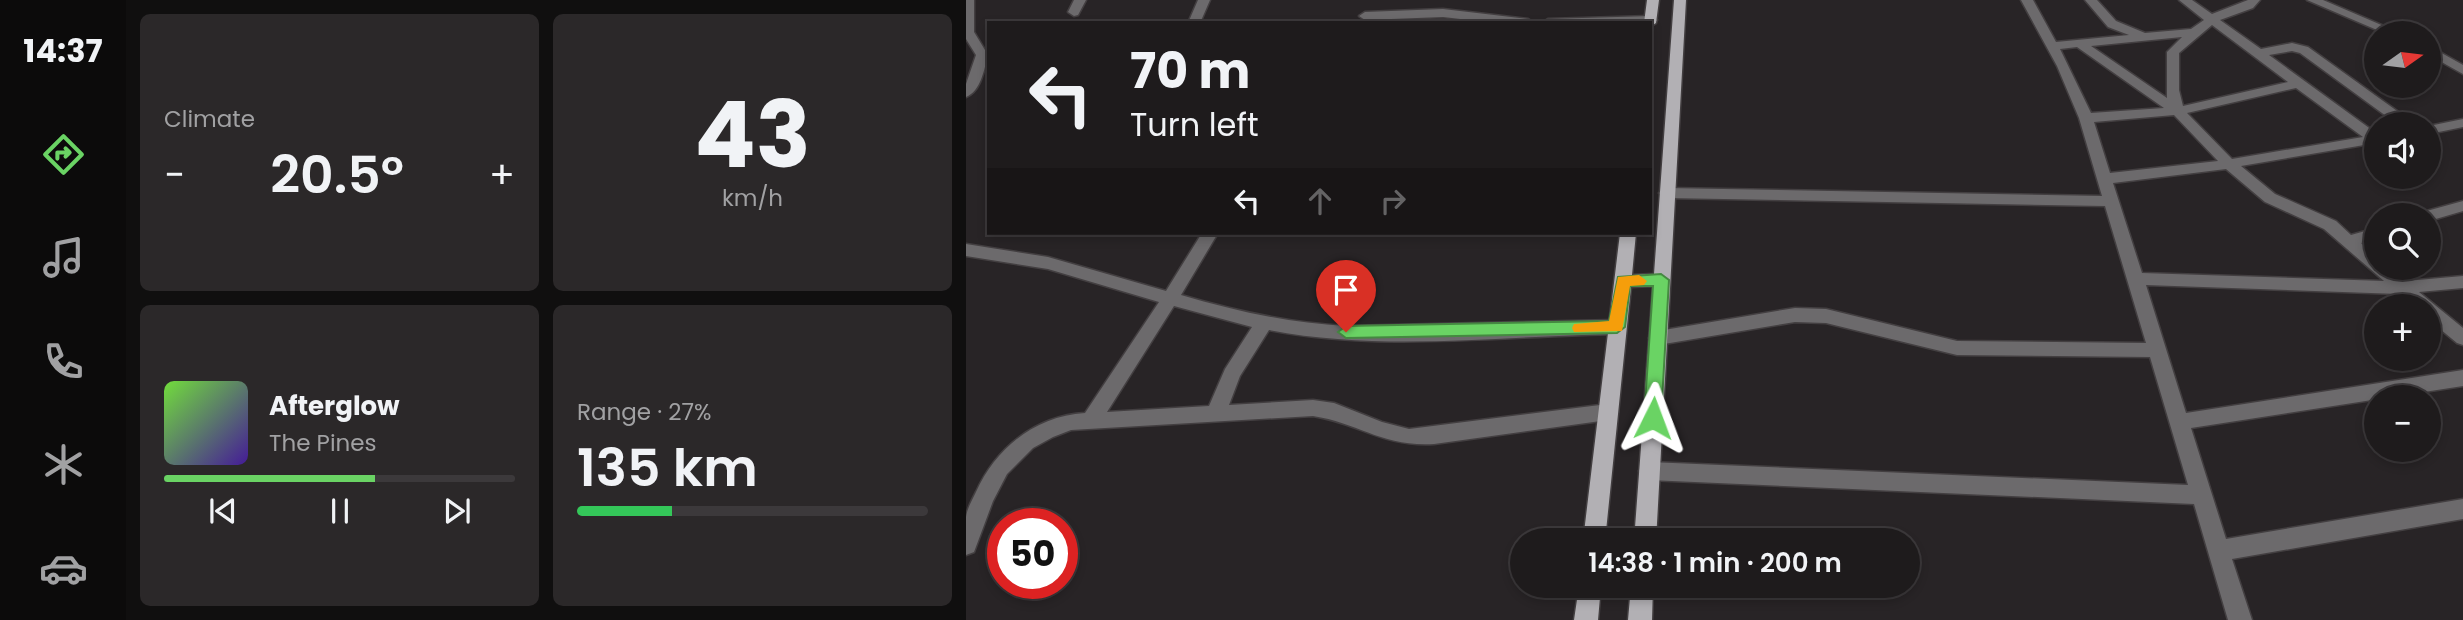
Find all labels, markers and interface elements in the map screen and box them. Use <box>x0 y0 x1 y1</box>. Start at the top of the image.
north arrow <box>2364 21 2441 98</box>
map controls <box>2364 21 2441 462</box>
text: 14:37 <box>23 28 103 73</box>
text: 70 m <box>1130 37 1250 105</box>
icon: left <box>1015 49 1106 140</box>
text: 43 <box>694 71 811 199</box>
text: Turn left <box>1130 102 1259 147</box>
text: Climate <box>164 103 255 135</box>
button: sound <box>2364 112 2441 189</box>
icon: directions <box>39 130 88 179</box>
text: 20.5° <box>270 138 404 211</box>
text: − <box>164 148 185 201</box>
text: + <box>489 148 515 201</box>
text: km/h <box>722 182 783 214</box>
icon: left <box>1228 182 1266 220</box>
icon: ahead <box>1301 182 1339 220</box>
icon: right <box>1374 182 1412 220</box>
button: search <box>2364 203 2441 280</box>
icon: music <box>39 233 88 282</box>
pin <box>1316 260 1376 332</box>
icon: arrive <box>1327 271 1365 309</box>
button: + <box>2364 294 2441 371</box>
icon: phone <box>39 337 88 386</box>
position arrow <box>1616 381 1690 455</box>
button: − <box>2364 385 2441 462</box>
text: Afterglow <box>269 388 400 424</box>
text: Range · 27% <box>577 396 711 428</box>
text: The Pines <box>269 427 377 459</box>
text: 135 km <box>577 431 758 504</box>
icon: climate <box>39 440 88 489</box>
icon: previous <box>204 492 242 530</box>
icon: pause <box>321 492 359 530</box>
icon: next <box>438 492 476 530</box>
speed limit sign: 50 <box>987 508 1078 599</box>
icon: car <box>39 544 88 593</box>
text: 14:38 · 1 min · 200 m <box>1588 545 1842 581</box>

